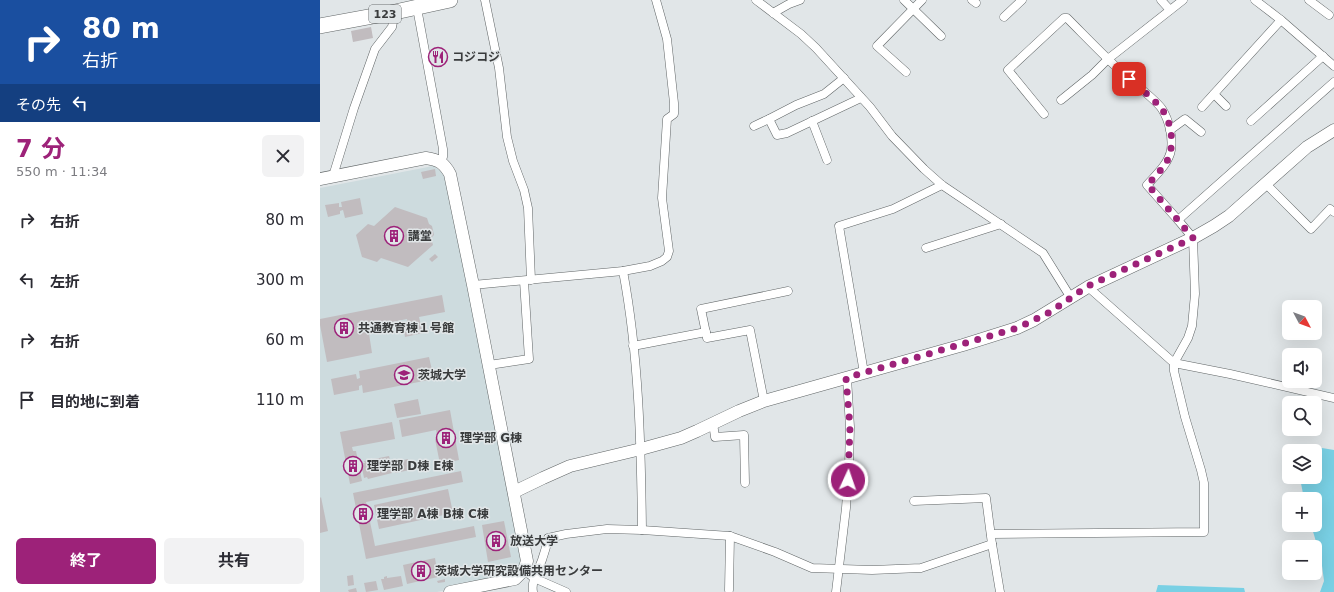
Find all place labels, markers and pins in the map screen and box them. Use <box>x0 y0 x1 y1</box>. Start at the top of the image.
restaurant icon: コジコジ <box>427 46 449 68</box>
place label: コジコジ <box>452 50 500 64</box>
pin <box>1112 62 1146 96</box>
building icon: 講堂 <box>383 225 405 247</box>
place label: 講堂 <box>408 229 432 243</box>
building icon: 共通教育棟１号館 <box>333 317 355 339</box>
place label: 共通教育棟１号館 <box>358 321 454 335</box>
school or university icon: 茨城大学 <box>393 364 415 386</box>
place label: 茨城大学 <box>418 368 466 382</box>
building icon: 理学部 G棟 <box>435 427 457 449</box>
place label: 理学部 G棟 <box>460 431 522 445</box>
building icon: 理学部 D棟 E棟 <box>342 455 364 477</box>
place label: 理学部 D棟 E棟 <box>367 459 454 473</box>
building icon: 理学部 A棟 B棟 C棟 <box>352 503 374 525</box>
place label: 理学部 A棟 B棟 C棟 <box>377 507 489 521</box>
building icon: 放送大学 <box>485 530 507 552</box>
place label: 放送大学 <box>510 534 558 548</box>
building icon: 茨城大学研究設備共用センター <box>410 560 432 582</box>
place label: 茨城大学研究設備共用センター <box>435 564 603 578</box>

